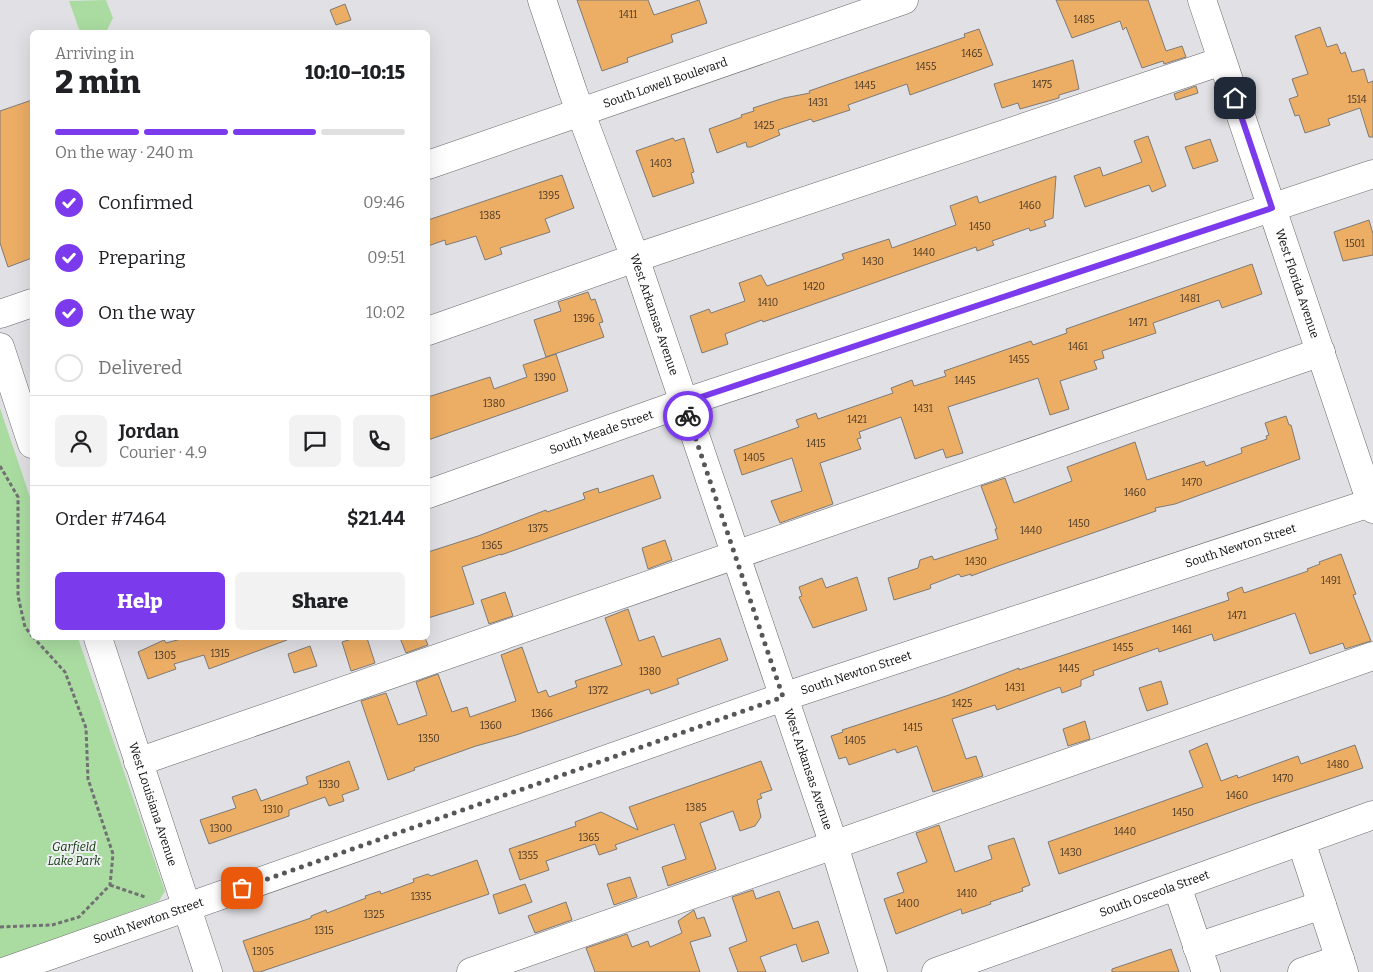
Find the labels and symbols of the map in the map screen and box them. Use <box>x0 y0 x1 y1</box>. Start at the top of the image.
house number: 1411 <box>619 9 637 21</box>
house number: 1485 <box>1073 14 1095 26</box>
house number: 1465 <box>962 48 982 60</box>
street label: South Lowell Boulevard <box>601 55 729 111</box>
house number: 1455 <box>916 61 936 73</box>
pin <box>1214 77 1256 119</box>
house number: 1475 <box>1032 79 1052 91</box>
house number: 1445 <box>854 80 876 92</box>
house number: 1514 <box>1347 94 1367 106</box>
house number: 1431 <box>808 97 828 109</box>
house number: 1425 <box>754 120 774 132</box>
house number: 1403 <box>650 158 672 170</box>
house number: 1395 <box>539 190 559 202</box>
house number: 1460 <box>1019 200 1041 212</box>
house number: 1385 <box>479 210 501 222</box>
house number: 1450 <box>969 221 991 233</box>
street label: West Florida Avenue <box>1272 227 1322 340</box>
house number: 1501 <box>1345 238 1365 250</box>
house number: 1440 <box>913 247 935 259</box>
street label: West Arkansas Avenue <box>627 252 681 377</box>
house number: 1430 <box>862 256 884 268</box>
house number: 1420 <box>803 281 825 293</box>
house number: 1481 <box>1180 293 1200 305</box>
house number: 1410 <box>758 297 778 309</box>
house number: 1396 <box>573 313 595 325</box>
house number: 1471 <box>1129 317 1147 329</box>
house number: 1461 <box>1068 341 1088 353</box>
house number: 1455 <box>1009 354 1029 366</box>
house number: 1390 <box>534 372 556 384</box>
house number: 1445 <box>954 375 976 387</box>
courier <box>663 391 713 441</box>
house number: 1380 <box>483 398 505 410</box>
house number: 1431 <box>913 403 933 415</box>
street label: South Meade Street <box>548 407 656 457</box>
house number: 1421 <box>847 414 867 426</box>
house number: 1415 <box>806 438 826 450</box>
house number: 1405 <box>743 452 765 464</box>
house number: 1470 <box>1181 477 1203 489</box>
house number: 1460 <box>1124 487 1146 499</box>
house number: 1450 <box>1068 518 1090 530</box>
street label: South Newton Street <box>1183 521 1298 571</box>
house number: 1375 <box>528 523 548 535</box>
house number: 1440 <box>1020 525 1042 537</box>
house number: 1365 <box>482 540 502 552</box>
house number: 1430 <box>965 556 987 568</box>
house number: 1491 <box>1321 575 1341 587</box>
house number: 1471 <box>1228 610 1246 622</box>
house number: 1461 <box>1172 624 1192 636</box>
house number: 1455 <box>1113 642 1133 654</box>
house number: 1315 <box>210 648 230 660</box>
street label: South Newton Street <box>799 648 914 698</box>
house number: 1305 <box>154 650 176 662</box>
house number: 1445 <box>1058 663 1080 675</box>
house number: 1380 <box>639 666 661 678</box>
house number: 1431 <box>1005 682 1025 694</box>
house number: 1372 <box>588 685 608 697</box>
house number: 1425 <box>952 698 972 710</box>
street label: West Arkansas Avenue <box>781 707 835 832</box>
house number: 1366 <box>531 708 553 720</box>
house number: 1360 <box>480 720 502 732</box>
house number: 1415 <box>903 722 923 734</box>
house number: 1350 <box>418 733 440 745</box>
house number: 1405 <box>844 735 866 747</box>
street label: West Louisiana Avenue <box>126 741 180 868</box>
house number: 1480 <box>1327 759 1349 771</box>
house number: 1470 <box>1272 773 1294 785</box>
house number: 1330 <box>318 779 340 791</box>
house number: 1460 <box>1226 790 1248 802</box>
house number: 1385 <box>685 802 707 814</box>
house number: 1310 <box>263 804 283 816</box>
house number: 1450 <box>1172 807 1194 819</box>
house number: 1300 <box>210 823 232 835</box>
house number: 1440 <box>1114 826 1136 838</box>
house number: 1365 <box>579 832 599 844</box>
park label: Garfield Lake Park <box>48 840 101 868</box>
house number: 1430 <box>1060 847 1082 859</box>
house number: 1355 <box>518 850 538 862</box>
pin <box>221 867 263 909</box>
street label: South Osceola Street <box>1097 867 1212 920</box>
house number: 1410 <box>957 888 977 900</box>
house number: 1335 <box>411 891 431 903</box>
street label: South Newton Street <box>91 895 206 947</box>
house number: 1400 <box>897 898 919 910</box>
house number: 1325 <box>364 909 384 921</box>
house number: 1315 <box>314 925 334 937</box>
house number: 1305 <box>252 946 274 958</box>

